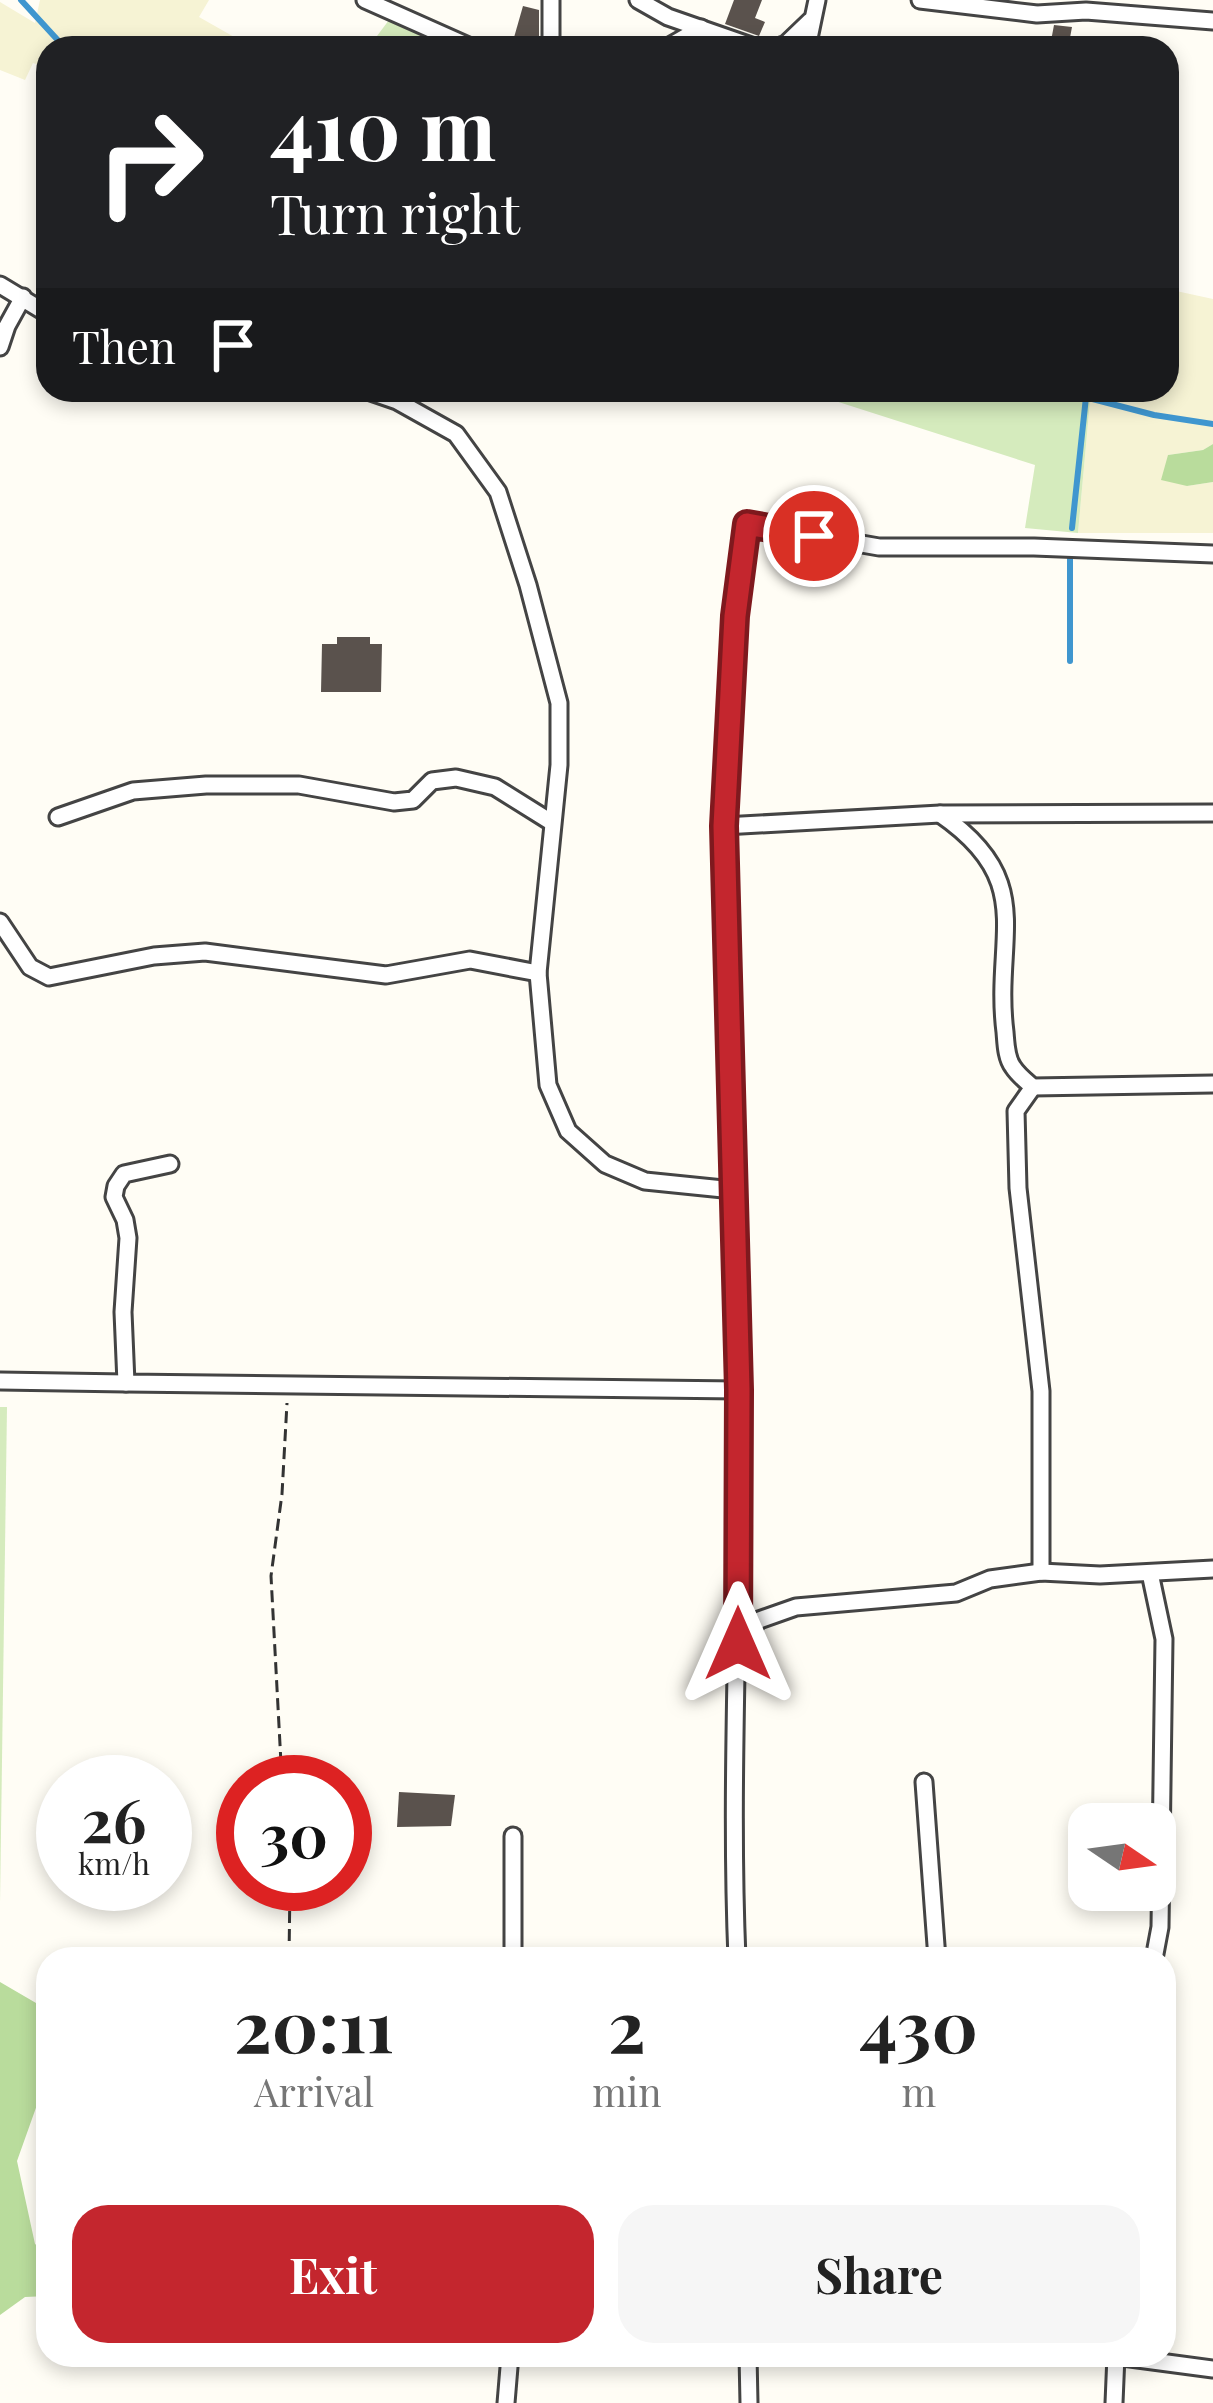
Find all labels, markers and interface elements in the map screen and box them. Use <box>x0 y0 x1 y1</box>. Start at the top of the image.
text: 410 m <box>270 70 496 182</box>
icon: right <box>72 84 228 240</box>
text: Turn right <box>270 177 520 249</box>
icon: arrive <box>200 312 266 378</box>
text: Then <box>72 315 176 375</box>
pin <box>763 485 865 587</box>
icon: arrive <box>781 503 847 569</box>
position arrow <box>675 1581 801 1707</box>
speed limit sign: 30 <box>216 1755 372 1911</box>
text: 26 <box>81 1778 147 1858</box>
north arrow <box>1068 1803 1176 1911</box>
map controls <box>1068 1803 1176 1911</box>
text: km/h <box>78 1843 150 1883</box>
text: 20:11 <box>234 1975 394 2071</box>
text: 2 <box>608 1975 646 2071</box>
text: 430 <box>860 1975 978 2071</box>
text: Arrival <box>254 2065 374 2117</box>
text: min <box>592 2065 662 2117</box>
text: m <box>901 2065 936 2117</box>
button: Exit <box>72 2205 594 2343</box>
button: Share <box>618 2205 1140 2343</box>

